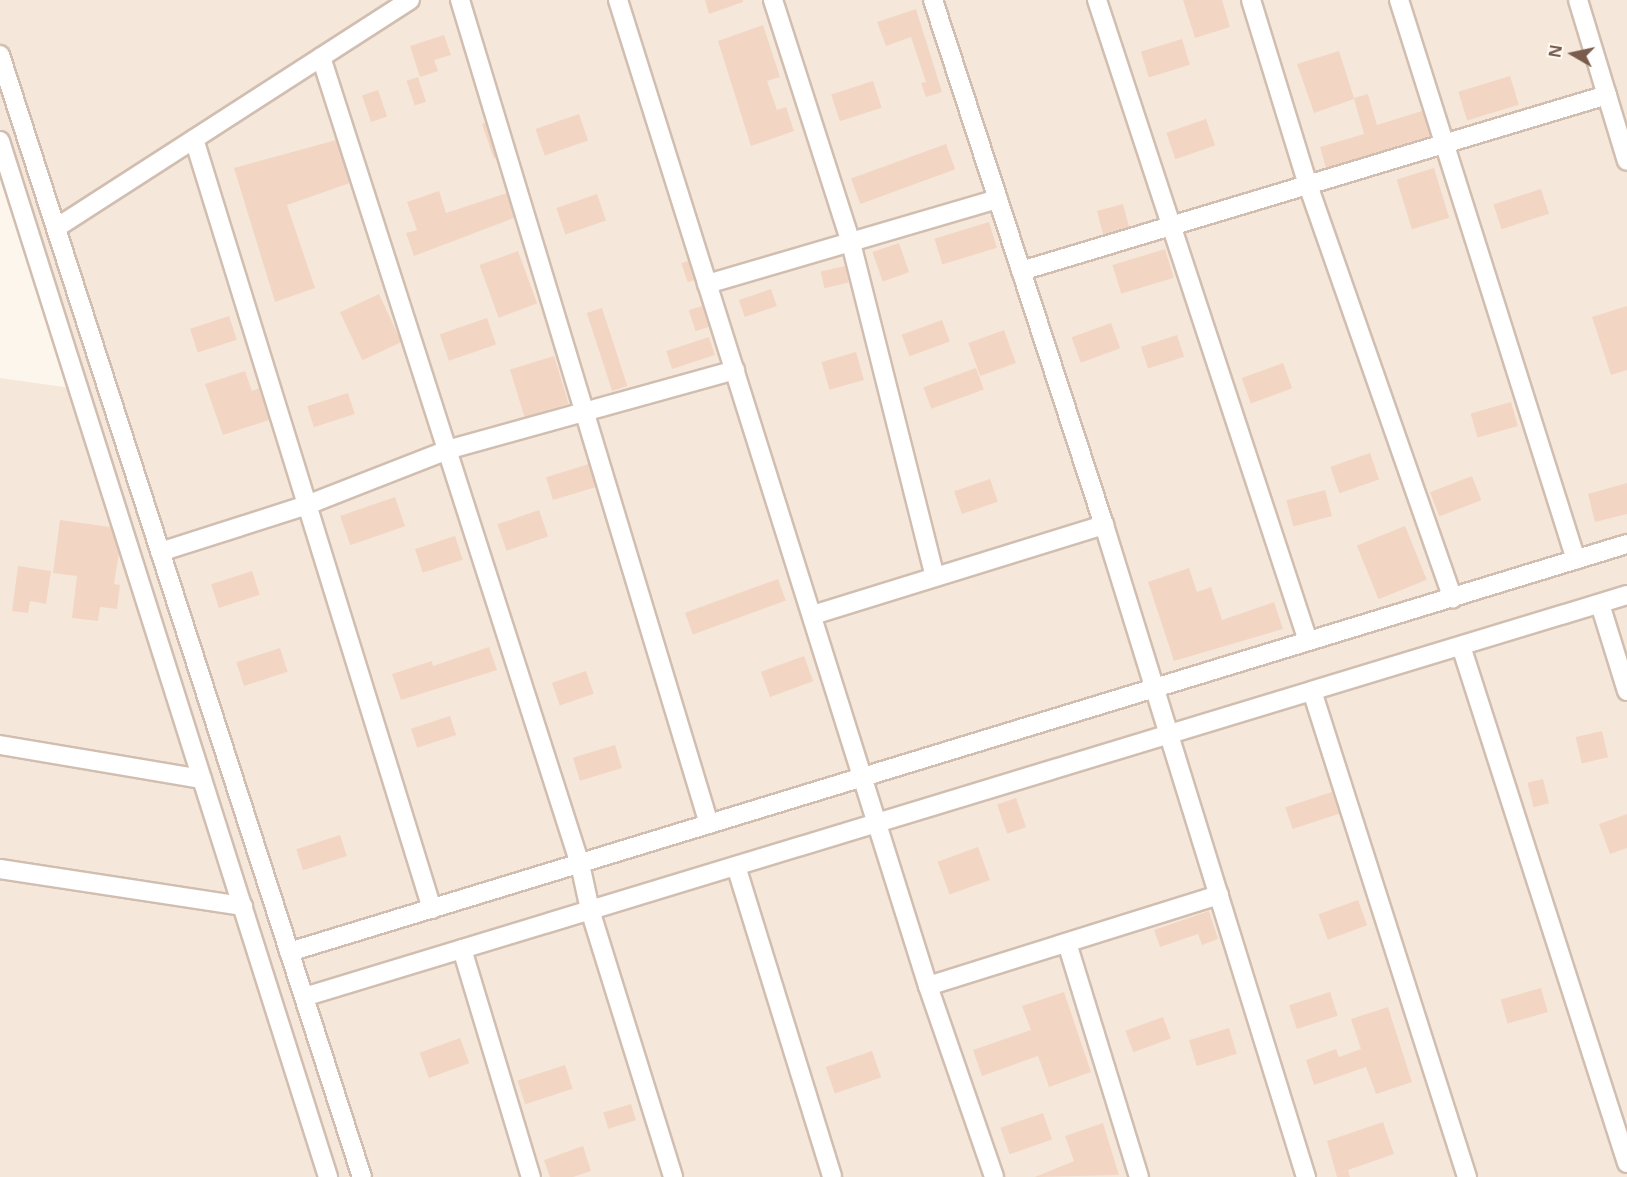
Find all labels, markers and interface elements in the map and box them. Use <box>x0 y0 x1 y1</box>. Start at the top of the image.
north arrow <box>1543 24 1603 84</box>
text: N <box>1543 43 1567 59</box>

